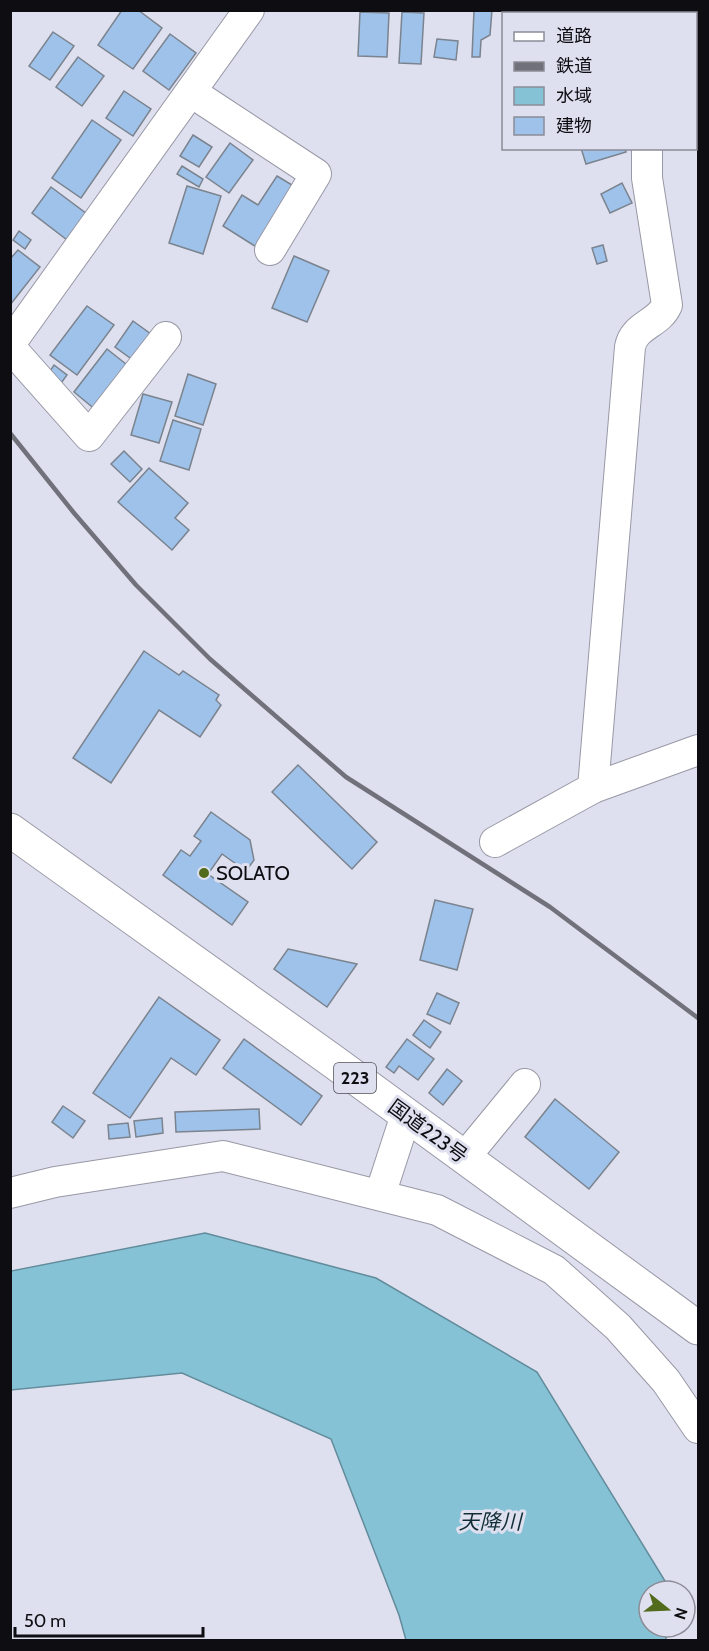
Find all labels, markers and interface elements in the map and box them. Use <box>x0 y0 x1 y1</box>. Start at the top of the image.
legend <box>502 12 697 150</box>
text: 道路 <box>556 25 592 47</box>
text: 鉄道 <box>556 55 592 77</box>
text: 水域 <box>556 85 592 107</box>
text: 建物 <box>556 115 592 137</box>
place label: SOLATO <box>216 861 290 885</box>
marker: SOLATO <box>197 866 211 880</box>
road number: 223 <box>334 1063 376 1093</box>
street label: 国道223号 <box>384 1094 472 1168</box>
water label: 天降川 <box>459 1509 523 1534</box>
north arrow <box>637 1579 697 1639</box>
scale bar <box>15 1600 202 1638</box>
text: N <box>670 1605 692 1622</box>
text: 50 m <box>24 1610 66 1632</box>

